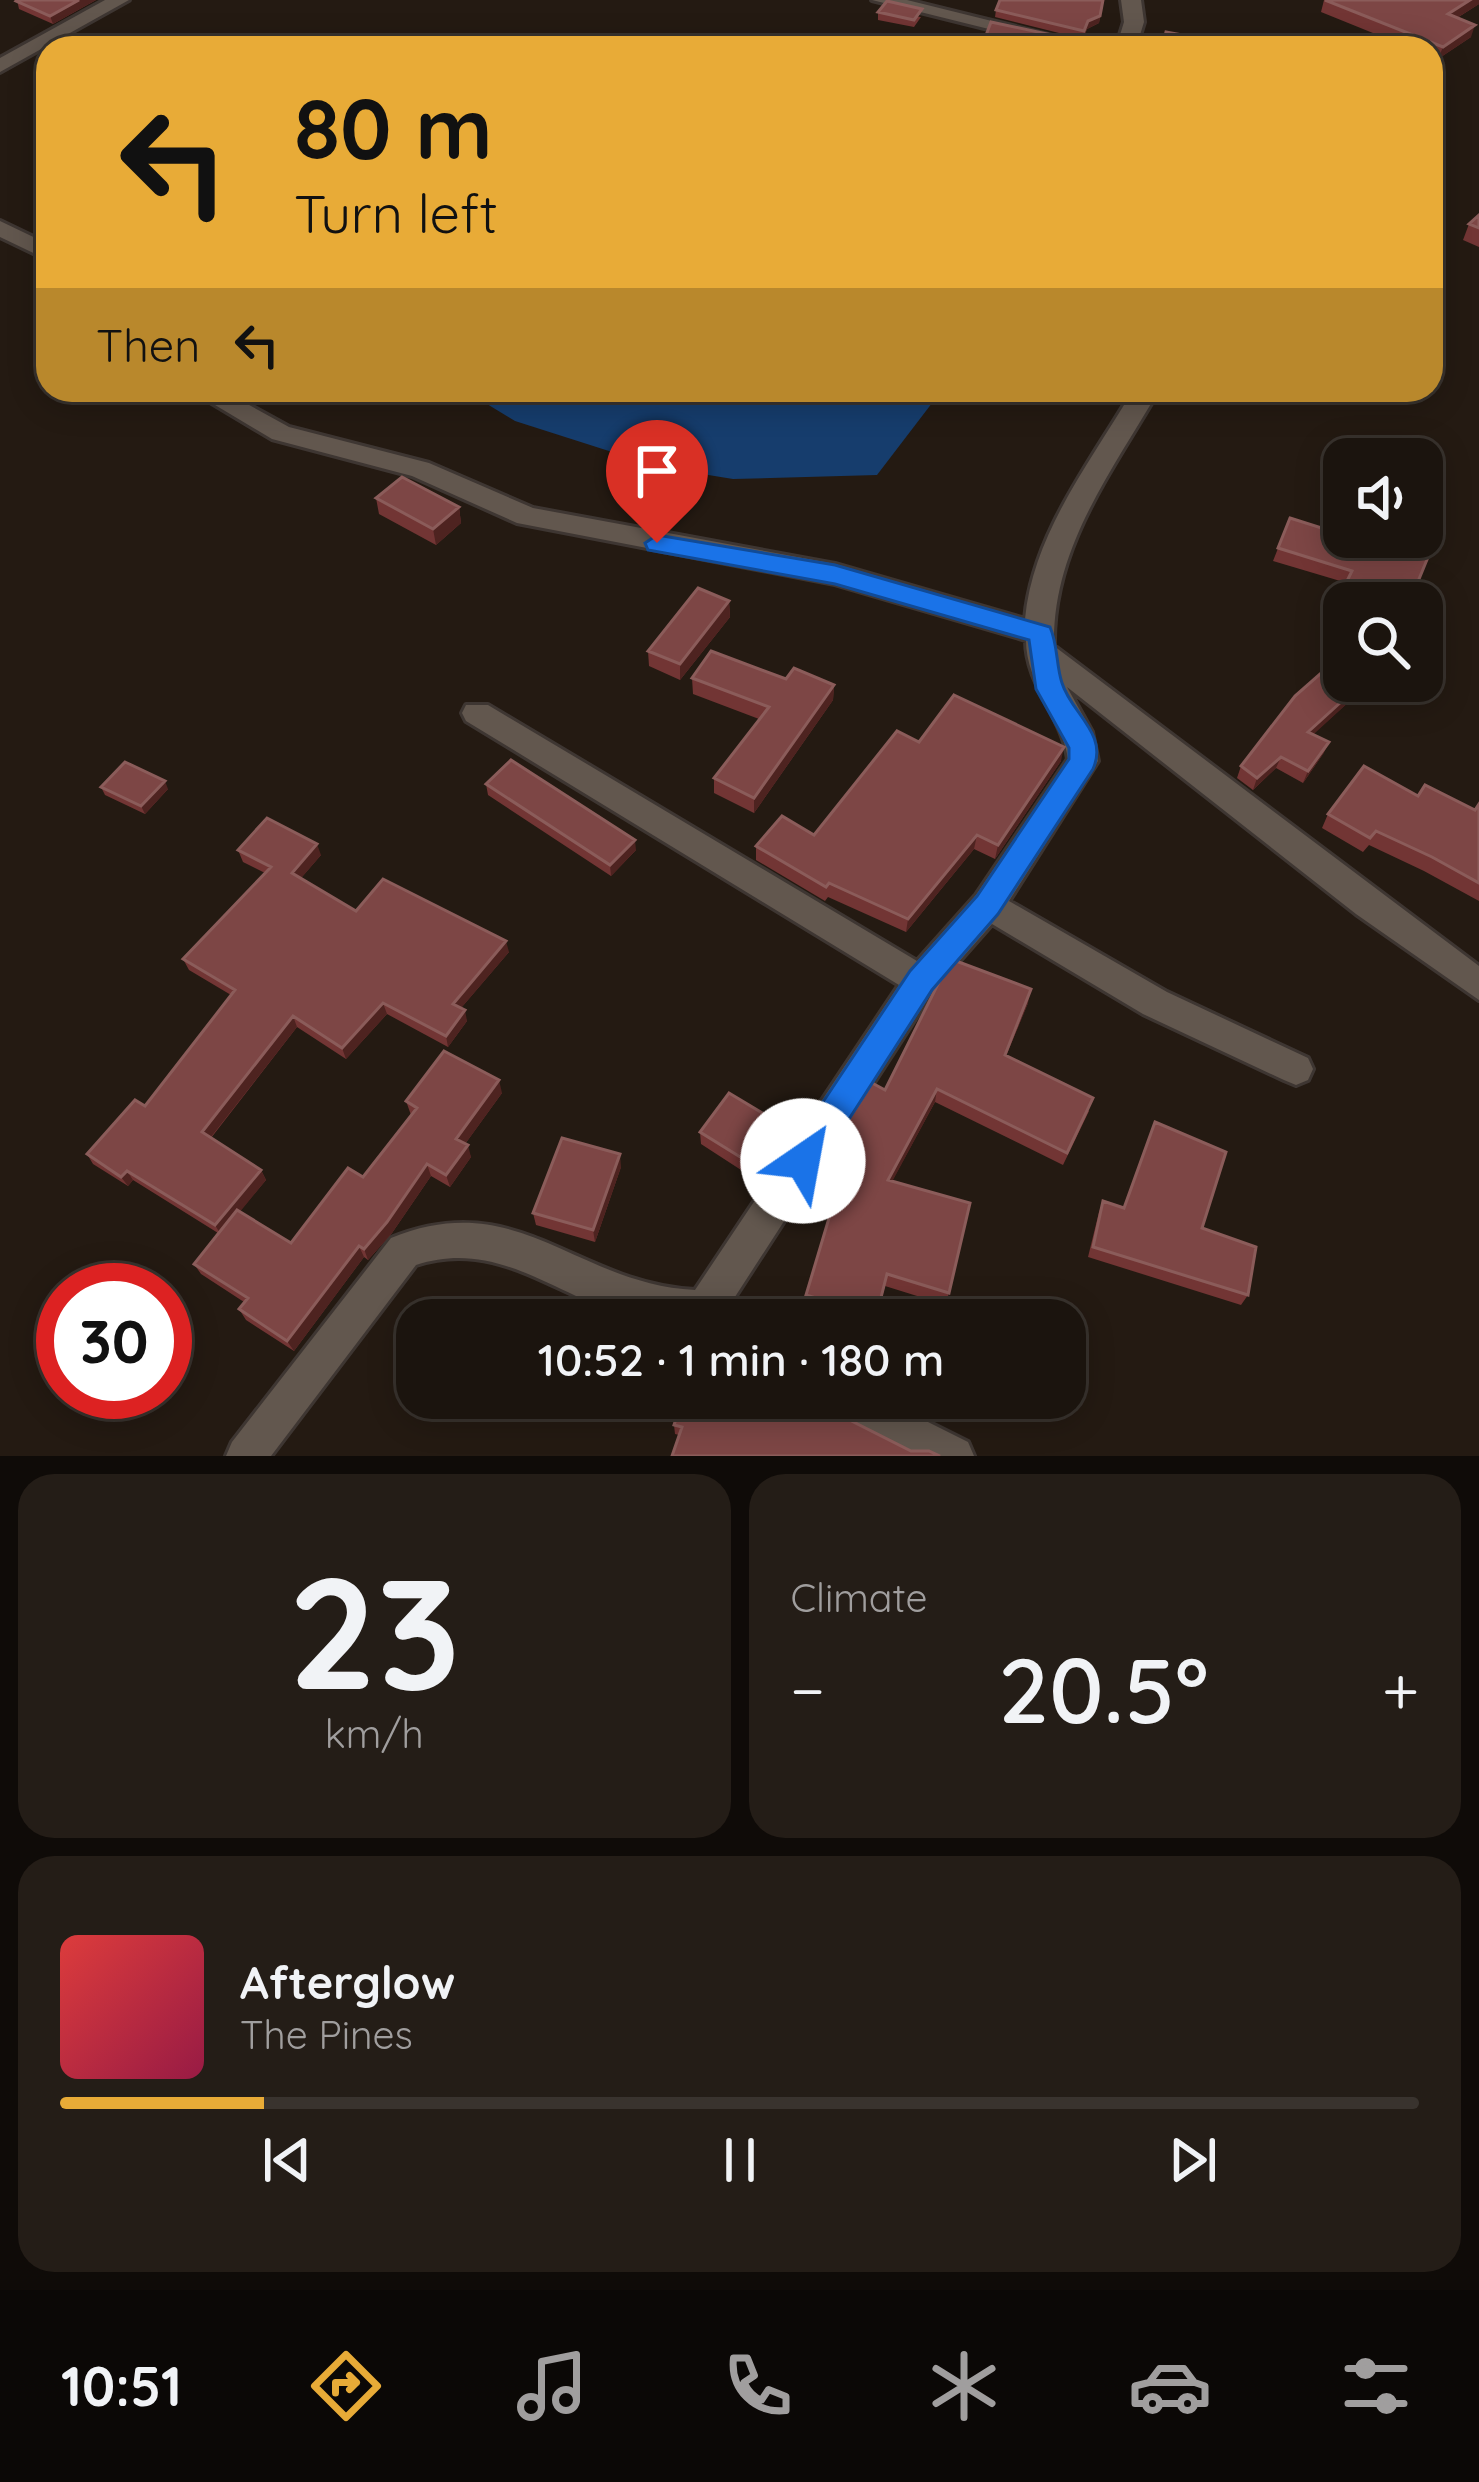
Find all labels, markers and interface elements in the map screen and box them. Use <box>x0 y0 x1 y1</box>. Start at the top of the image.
text: 80 m <box>294 75 493 180</box>
icon: left <box>96 84 252 240</box>
text: Turn left <box>294 179 498 247</box>
icon: left <box>224 312 290 378</box>
text: Then <box>96 317 200 373</box>
pin <box>606 420 708 543</box>
icon: arrive <box>624 438 690 504</box>
map controls <box>1323 438 1443 702</box>
button: sound <box>1323 438 1443 558</box>
button: search <box>1323 582 1443 702</box>
position arrow <box>740 1098 866 1224</box>
speed limit sign: 30 <box>36 1263 192 1419</box>
text: 10:52 · 1 min · 180 m <box>538 1331 944 1387</box>
text: 23 <box>288 1533 461 1728</box>
text: Climate <box>791 1573 928 1622</box>
text: 20.5° <box>998 1633 1208 1746</box>
text: − <box>791 1648 825 1731</box>
text: + <box>1382 1648 1419 1731</box>
text: km/h <box>325 1709 424 1758</box>
text: Afterglow <box>240 1954 455 2010</box>
text: The Pines <box>240 2010 413 2059</box>
icon: previous <box>254 2127 320 2193</box>
icon: pause <box>707 2127 773 2193</box>
icon: next <box>1160 2127 1226 2193</box>
icon: directions <box>304 2344 388 2428</box>
icon: music <box>510 2344 594 2428</box>
icon: phone <box>716 2344 800 2428</box>
icon: climate <box>922 2344 1006 2428</box>
icon: car <box>1128 2344 1212 2428</box>
icon: filters <box>1334 2344 1418 2428</box>
text: 10:51 <box>61 2352 182 2420</box>

